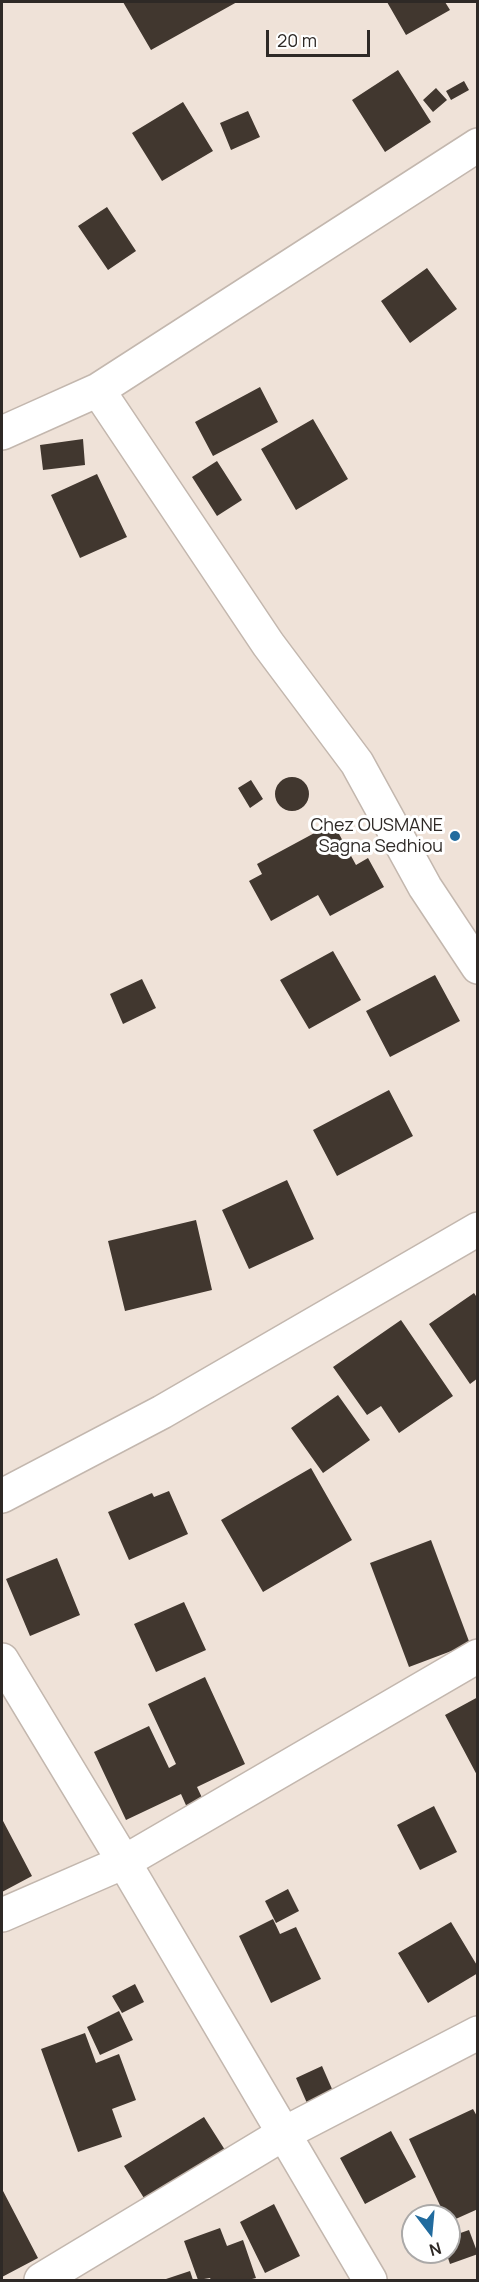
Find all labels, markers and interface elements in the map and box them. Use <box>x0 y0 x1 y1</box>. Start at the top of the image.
scale bar <box>269 18 372 56</box>
text: 20 m <box>277 28 317 52</box>
place label: Chez OUSMANE Sagna Sedhiou <box>310 815 443 858</box>
marker: Chez OUSMANE Sagna Sedhiou <box>448 829 462 843</box>
north arrow <box>401 2204 461 2264</box>
text: N <box>427 2237 444 2262</box>

